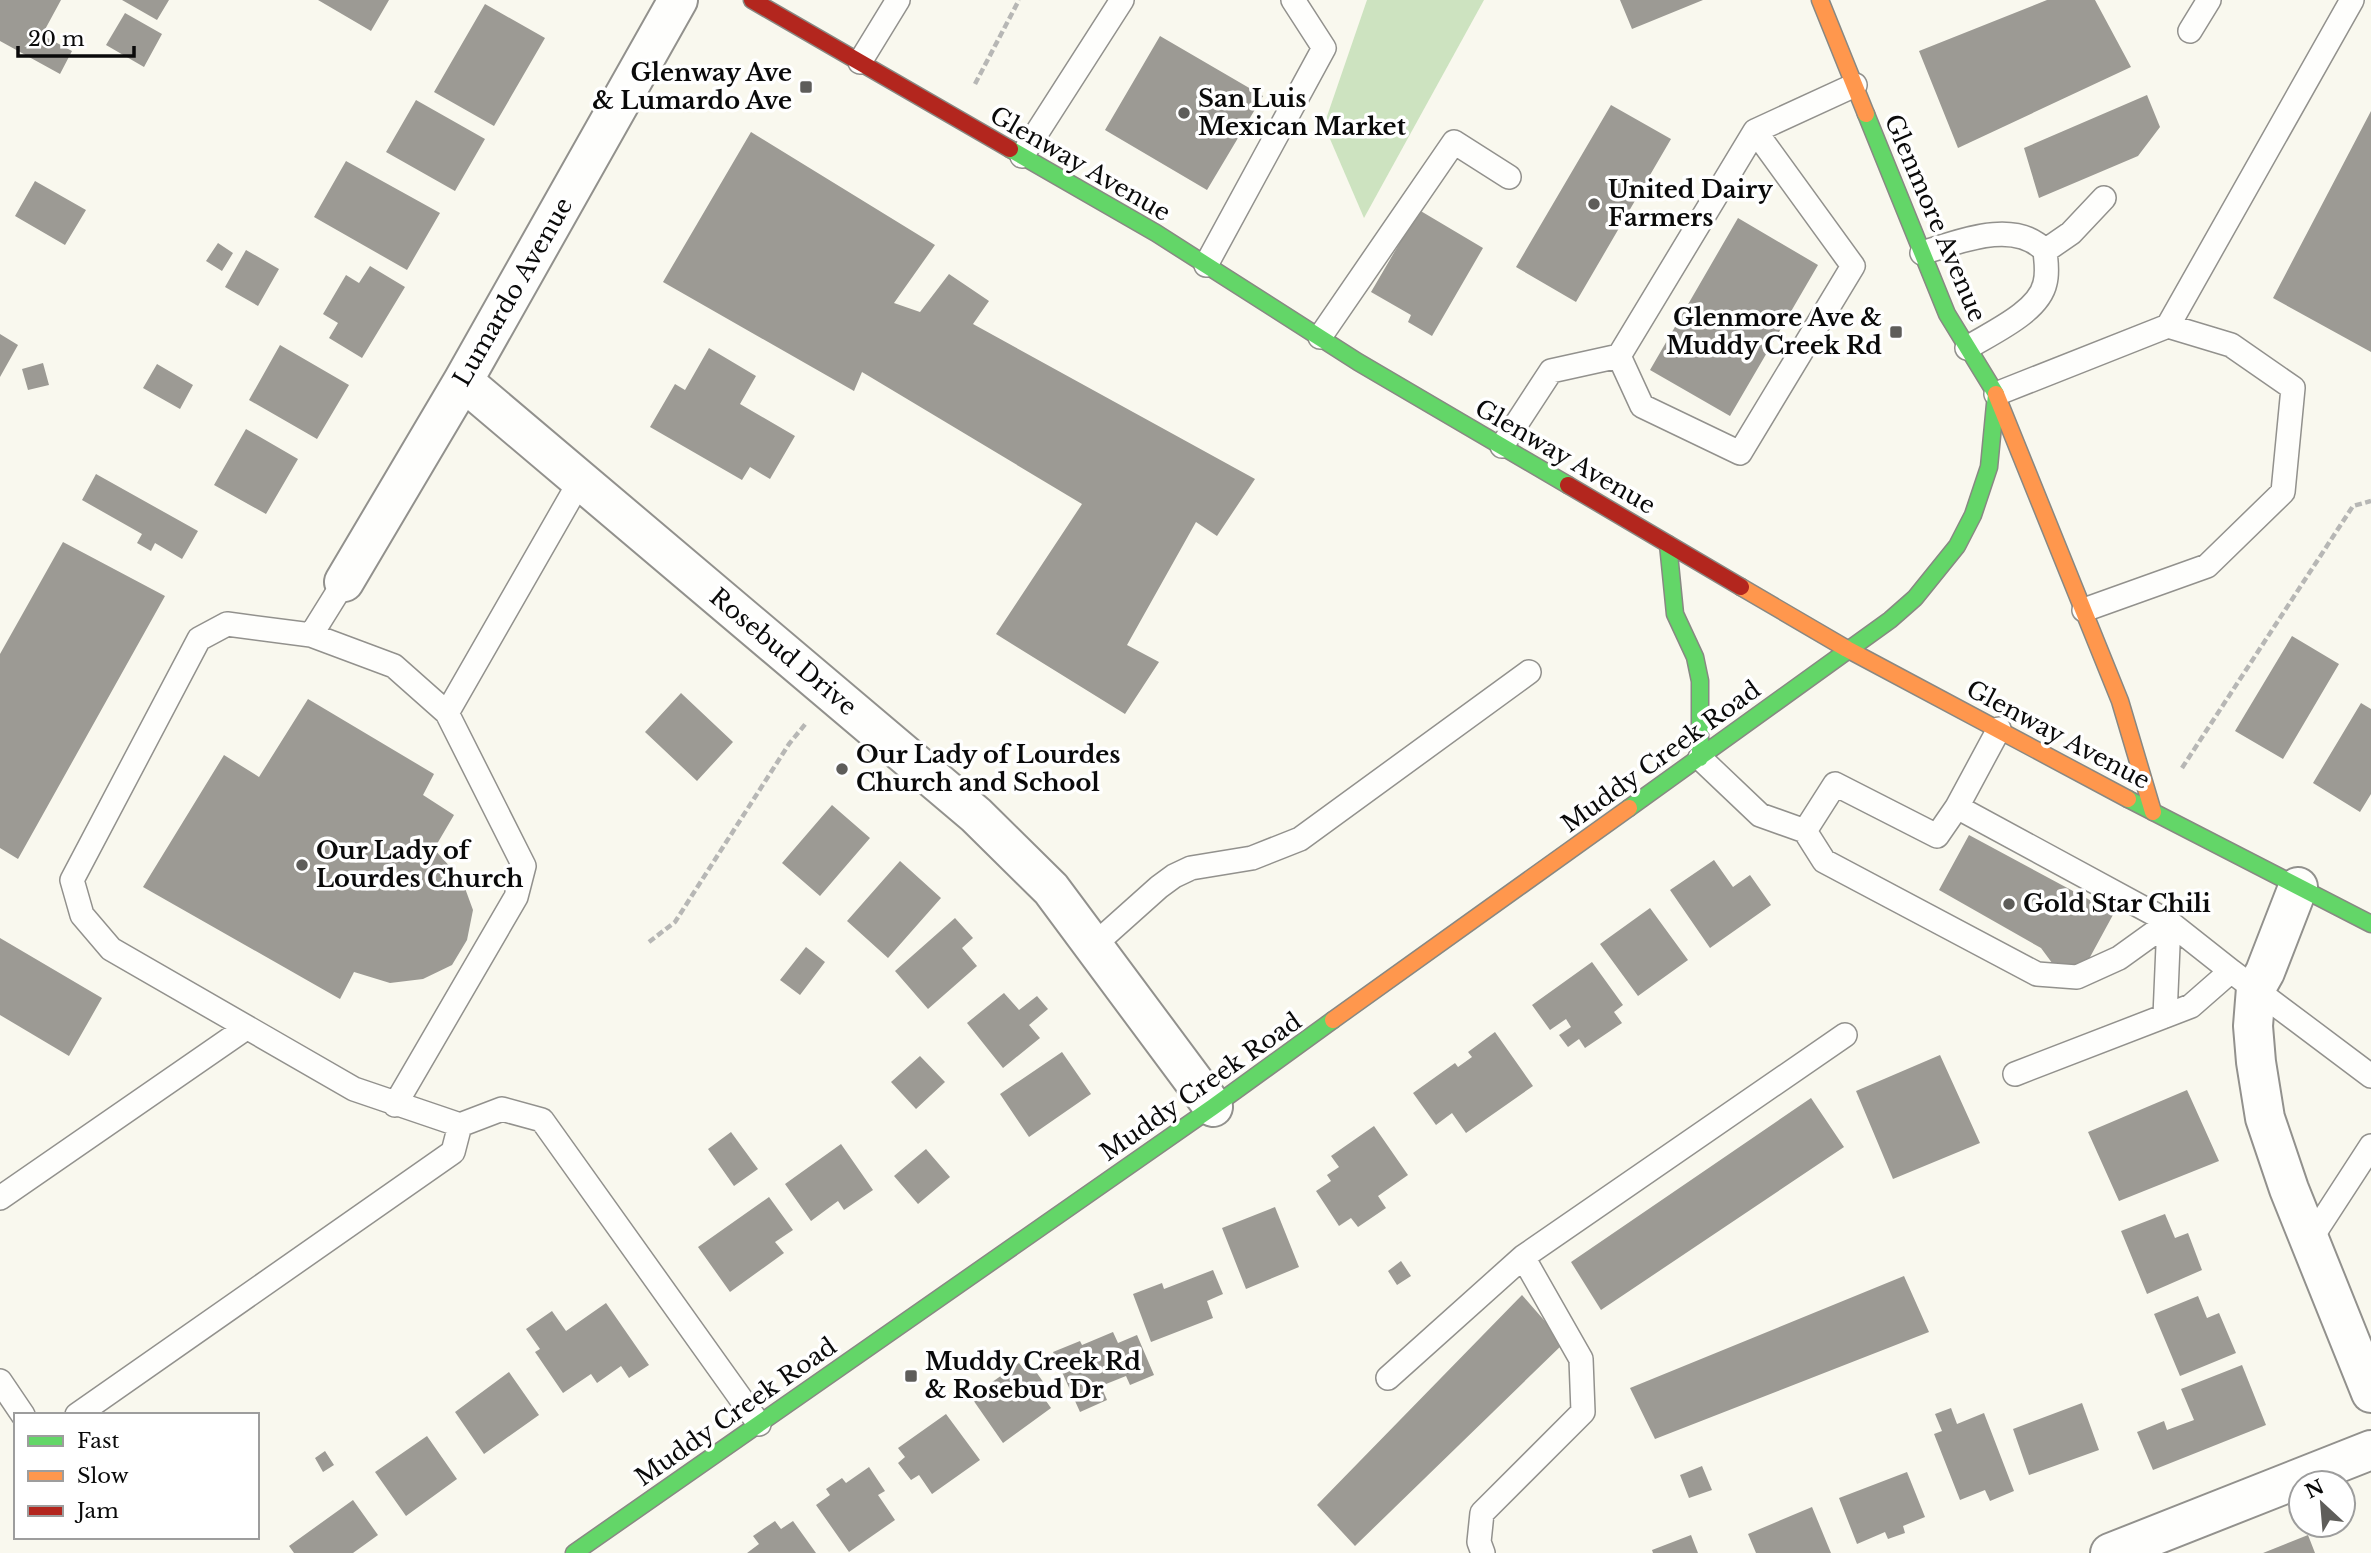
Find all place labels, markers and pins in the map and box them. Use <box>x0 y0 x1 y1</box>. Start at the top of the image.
place label: Glenway Ave & Lumardo Ave <box>593 58 792 115</box>
marker: Glenway Ave & Lumardo Ave <box>798 79 814 95</box>
place label: San Luis Mexican Market <box>1198 84 1407 141</box>
marker: San Luis Mexican Market <box>1176 105 1192 121</box>
place label: United Dairy Farmers <box>1608 175 1773 232</box>
marker: United Dairy Farmers <box>1586 196 1602 212</box>
place label: Glenmore Ave & Muddy Creek Rd <box>1666 303 1882 360</box>
marker: Glenmore Ave & Muddy Creek Rd <box>1888 324 1904 340</box>
place label: Our Lady of Lourdes Church and School <box>856 740 1121 797</box>
marker: Our Lady of Lourdes Church and School <box>834 761 850 777</box>
place label: Our Lady of Lourdes Church <box>316 836 523 893</box>
marker: Our Lady of Lourdes Church <box>294 857 310 873</box>
place label: Gold Star Chili <box>2023 889 2211 918</box>
marker: Gold Star Chili <box>2001 896 2017 912</box>
place label: Muddy Creek Rd & Rosebud Dr <box>925 1347 1141 1404</box>
marker: Muddy Creek Rd & Rosebud Dr <box>903 1368 919 1384</box>

